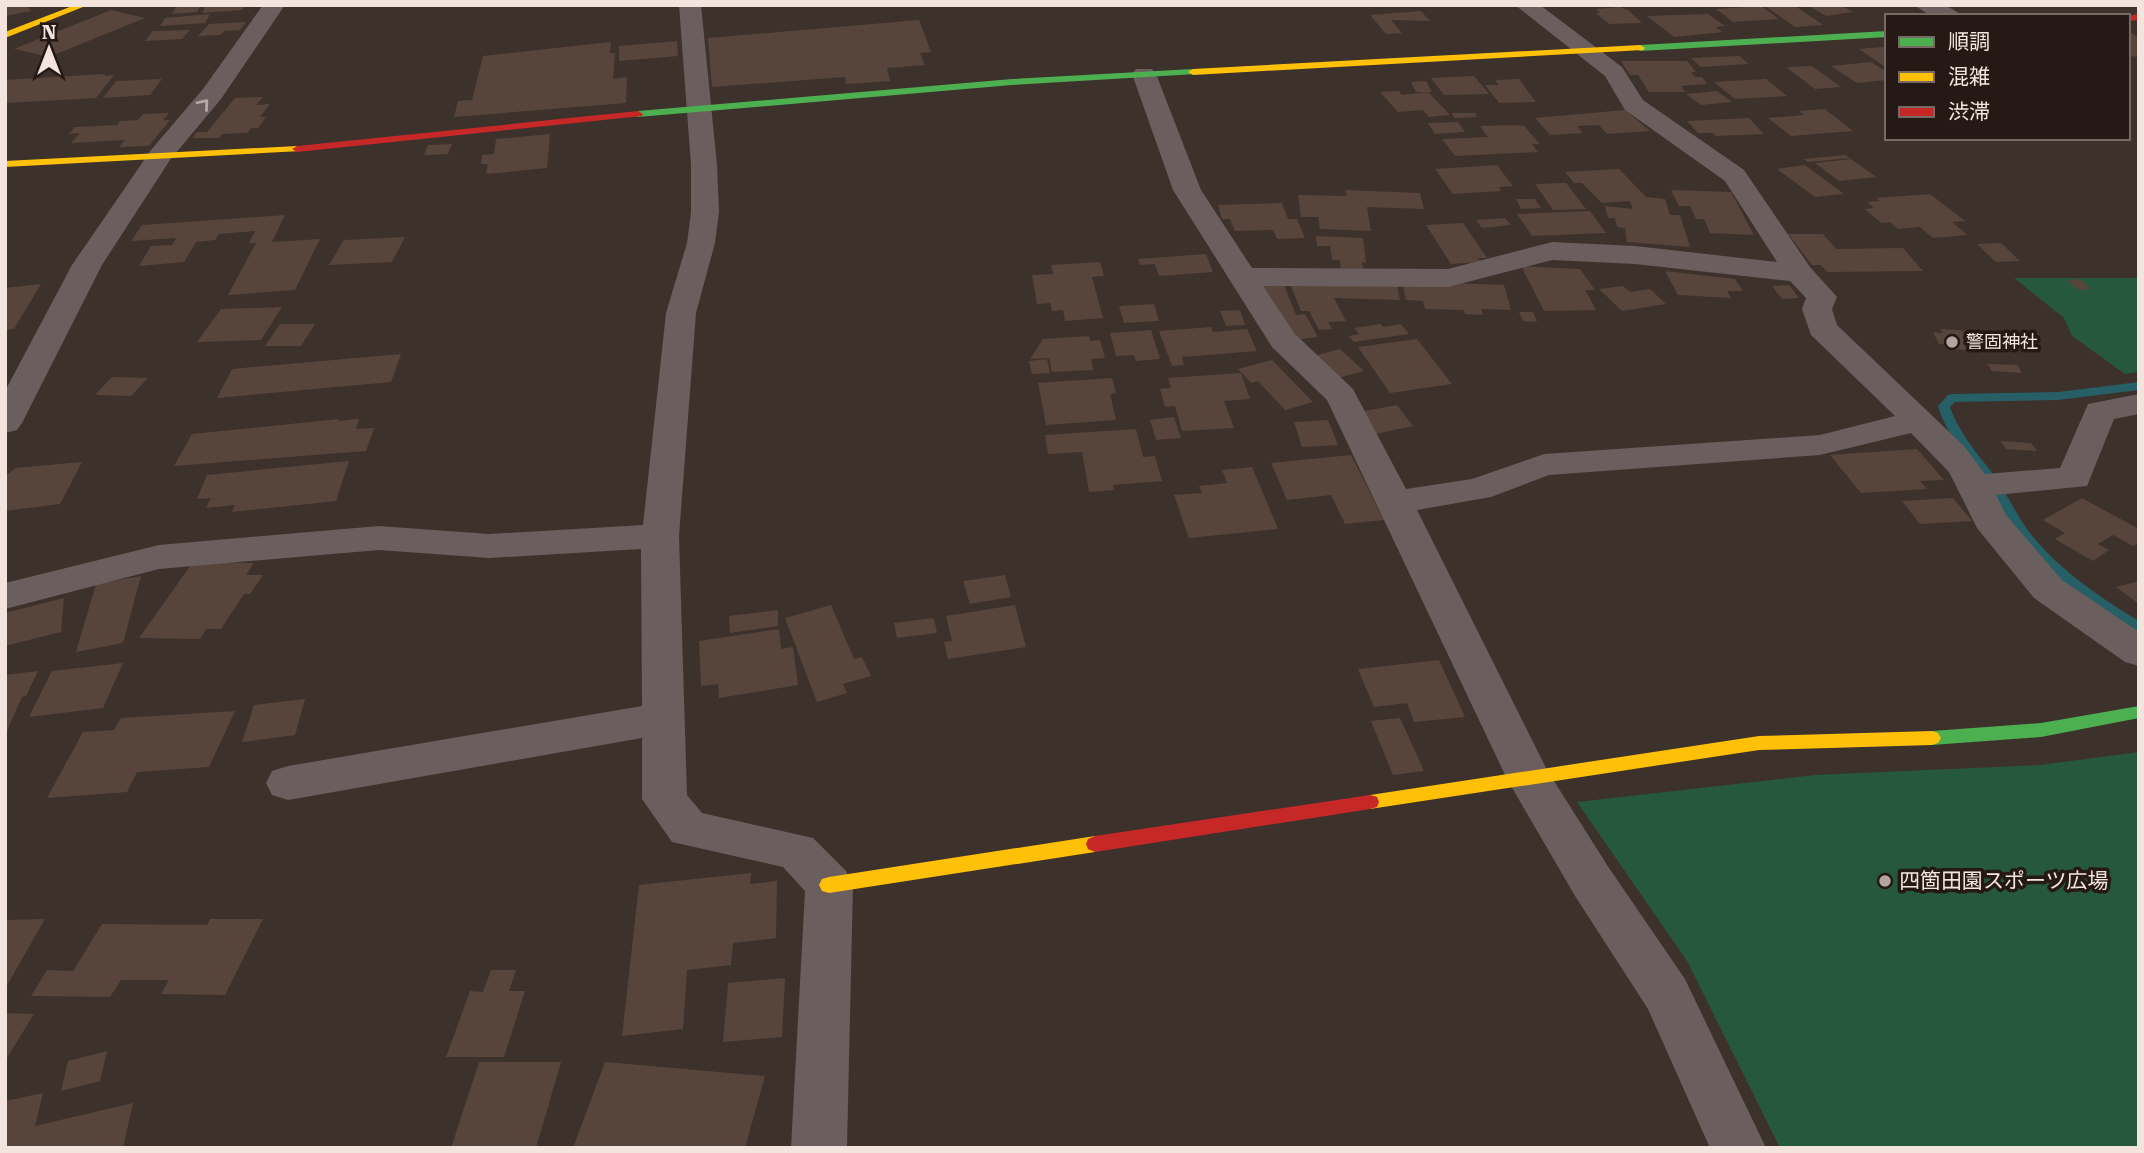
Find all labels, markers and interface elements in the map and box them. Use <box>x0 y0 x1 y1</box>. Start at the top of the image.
north arrow <box>14 14 84 84</box>
legend <box>1885 14 2130 140</box>
text: N <box>42 21 57 44</box>
text: 順調 <box>1948 30 1990 54</box>
text: 混雑 <box>1948 65 1990 89</box>
one-way arrow <box>196 99 208 112</box>
text: 渋滞 <box>1948 100 1990 124</box>
place label: 警固神社 <box>1966 331 2038 352</box>
marker: 警固神社 <box>1944 334 1960 350</box>
place label: 四箇田園スポーツ広場 <box>1899 869 2109 893</box>
marker: 四箇田園スポーツ広場 <box>1877 873 1893 889</box>

